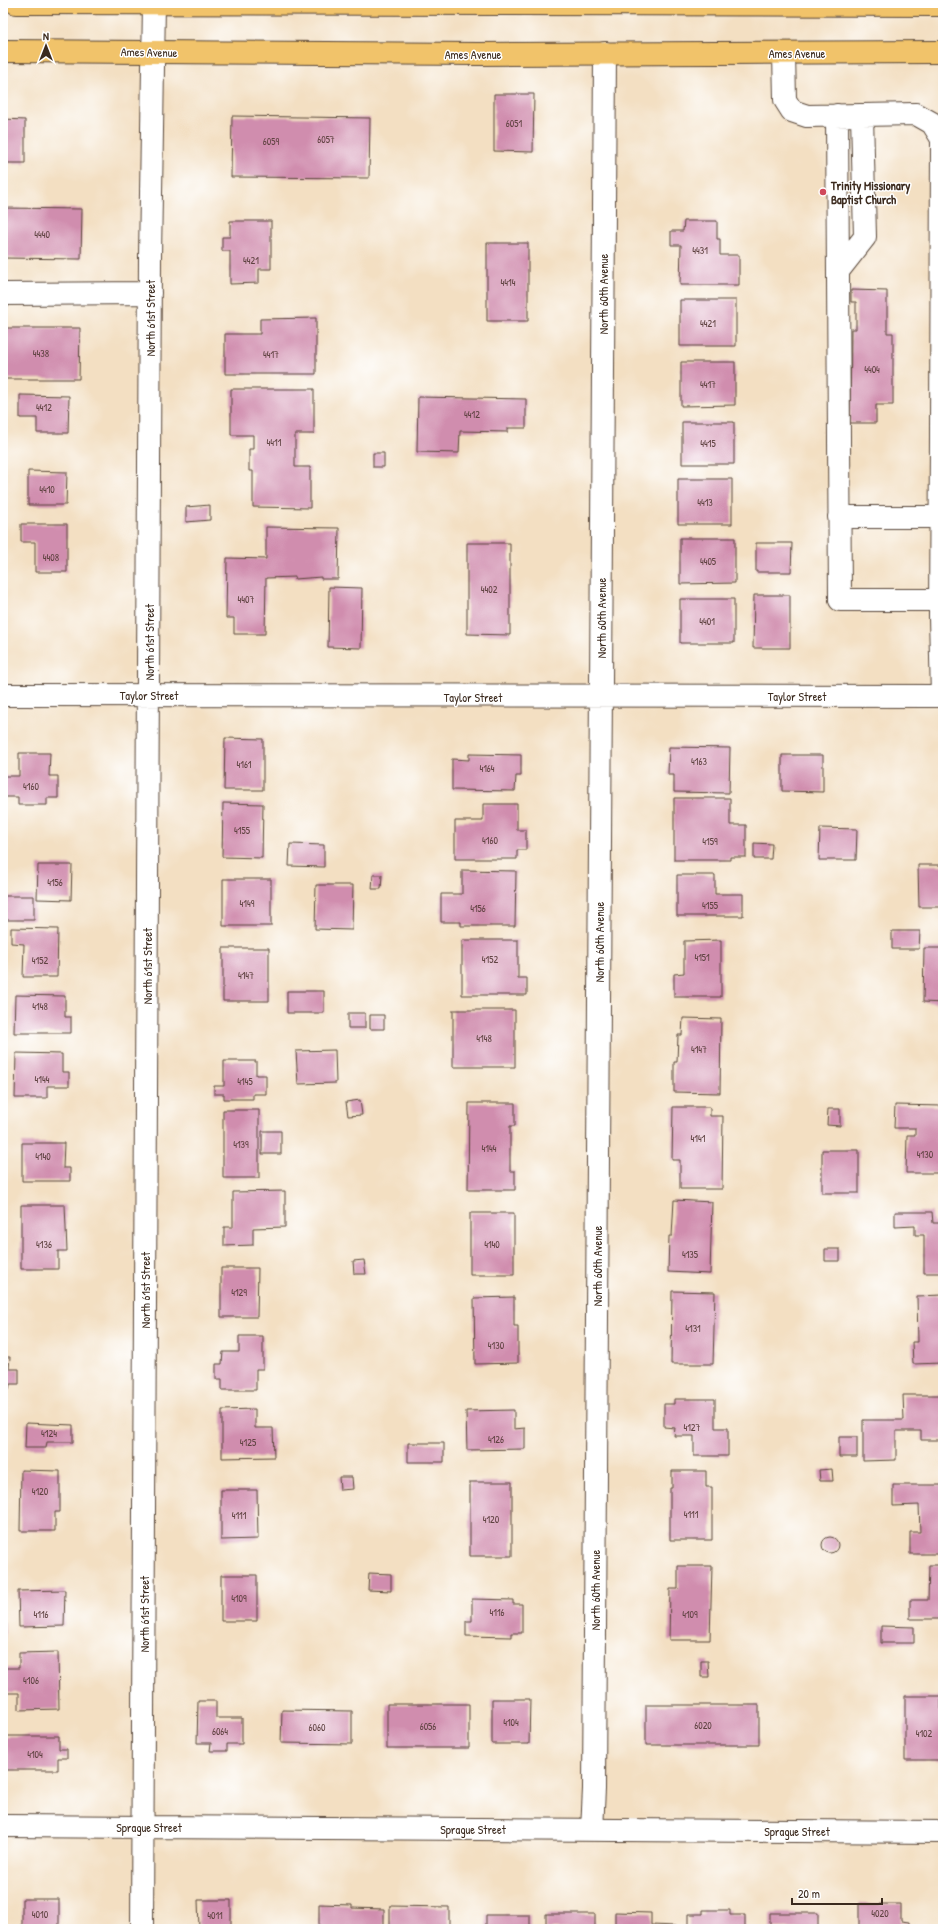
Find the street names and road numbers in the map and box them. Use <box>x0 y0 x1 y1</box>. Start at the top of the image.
street label: Ames Avenue <box>121 43 178 61</box>
street label: Ames Avenue <box>769 45 826 62</box>
street label: Ames Avenue <box>445 46 502 63</box>
street label: North 60th Avenue <box>595 254 612 334</box>
street label: North 61st Street <box>142 279 159 356</box>
street label: North 60th Avenue <box>593 578 610 658</box>
street label: North 61st Street <box>141 603 158 680</box>
street label: Taylor Street <box>120 687 179 704</box>
street label: Taylor Street <box>768 688 827 705</box>
street label: Taylor Street <box>444 689 503 706</box>
street label: North 60th Avenue <box>591 902 608 982</box>
street label: North 61st Street <box>139 927 156 1004</box>
street label: North 60th Avenue <box>589 1226 606 1306</box>
street label: North 61st Street <box>137 1251 154 1328</box>
street label: North 60th Avenue <box>587 1550 604 1630</box>
street label: North 61st Street <box>136 1575 153 1652</box>
street label: Sprague Street <box>116 1819 183 1836</box>
street label: Sprague Street <box>440 1821 507 1838</box>
street label: Sprague Street <box>764 1823 831 1840</box>

